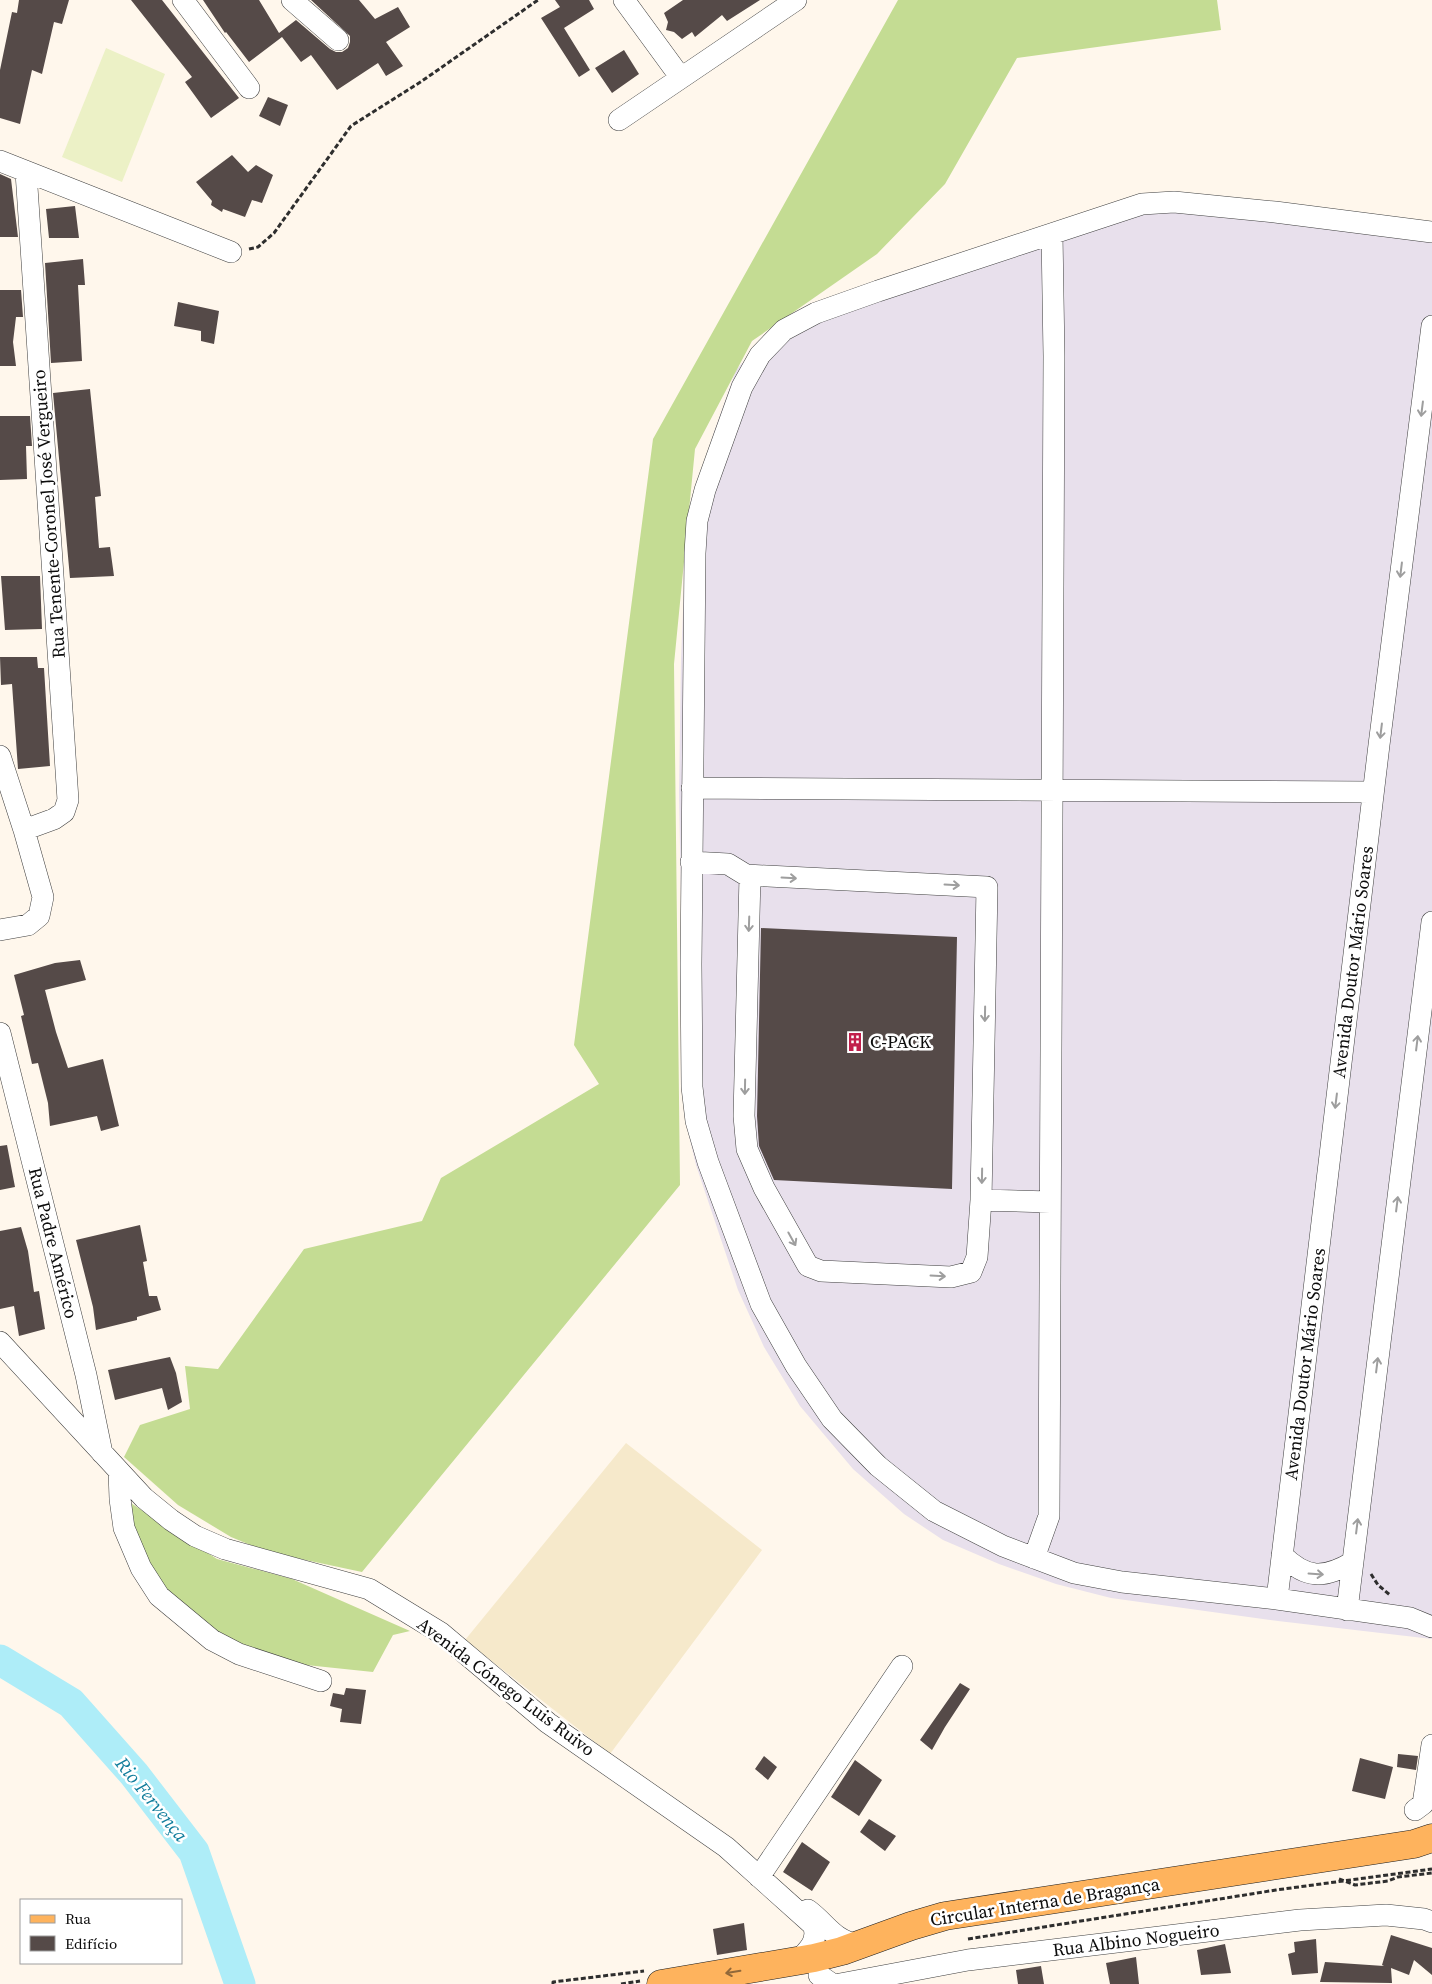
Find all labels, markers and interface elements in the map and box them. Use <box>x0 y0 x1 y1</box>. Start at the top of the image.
street label: Rua Tenente-Coronel José Vergueiro <box>26 369 71 659</box>
one-way arrow <box>1416 401 1426 417</box>
one-way arrow <box>1396 562 1406 578</box>
one-way arrow <box>1376 723 1386 739</box>
street label: Avenida Doutor Mário Soares <box>1326 844 1379 1079</box>
one-way arrow <box>781 873 797 882</box>
one-way arrow <box>943 881 959 890</box>
one-way arrow <box>744 916 754 932</box>
one-way arrow <box>980 1006 990 1022</box>
place label: C-PACK <box>870 1029 931 1054</box>
building icon: C-PACK <box>844 1031 866 1053</box>
one-way arrow <box>1412 1035 1422 1051</box>
one-way arrow <box>740 1078 750 1095</box>
one-way arrow <box>1331 1093 1341 1109</box>
street label: Rua Padre Américo <box>23 1165 84 1321</box>
one-way arrow <box>977 1168 987 1184</box>
one-way arrow <box>1392 1196 1402 1212</box>
one-way arrow <box>787 1231 797 1246</box>
street label: Avenida Doutor Mário Soares <box>1278 1246 1331 1481</box>
one-way arrow <box>930 1272 946 1281</box>
one-way arrow <box>1372 1358 1382 1374</box>
one-way arrow <box>1352 1519 1362 1535</box>
one-way arrow <box>1307 1569 1323 1578</box>
street label: Avenida Cónego Luis Ruivo <box>412 1611 601 1762</box>
water label: Rio Fervença <box>109 1750 194 1847</box>
street label: Circular Interna de Bragança <box>928 1871 1162 1932</box>
legend <box>20 1899 182 1964</box>
text: Rua <box>65 1908 91 1929</box>
street label: Rua Albino Nogueiro <box>1051 1917 1221 1962</box>
text: Edifício <box>65 1933 117 1954</box>
one-way arrow <box>725 1968 741 1978</box>

